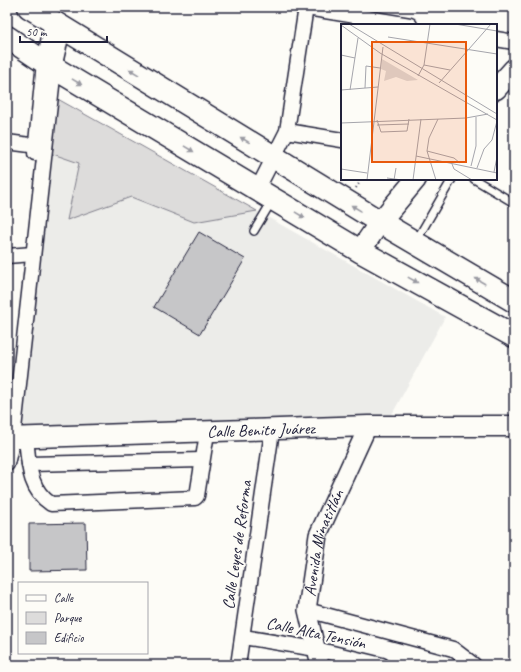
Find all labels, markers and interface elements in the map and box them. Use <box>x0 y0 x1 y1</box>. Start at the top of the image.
scale bar <box>20 18 107 44</box>
text: 50 m <box>26 24 48 40</box>
inset map <box>341 24 497 180</box>
one-way arrow <box>128 69 140 76</box>
one-way arrow <box>71 78 83 85</box>
one-way arrow <box>239 137 251 144</box>
one-way arrow <box>183 145 195 152</box>
one-way arrow <box>351 204 361 212</box>
one-way arrow <box>294 212 306 219</box>
one-way arrow <box>407 277 419 284</box>
one-way arrow <box>474 278 486 285</box>
street label: Calle Benito Juárez <box>207 417 317 442</box>
street label: Calle Leyes de Reforma <box>218 478 257 611</box>
street label: Avenida Minatitlán <box>299 485 349 598</box>
legend <box>18 582 148 654</box>
text: Calle <box>54 590 74 606</box>
text: Parque <box>54 610 83 626</box>
street label: Calle Alta Tensión <box>264 612 369 654</box>
text: Edificio <box>54 630 84 646</box>

